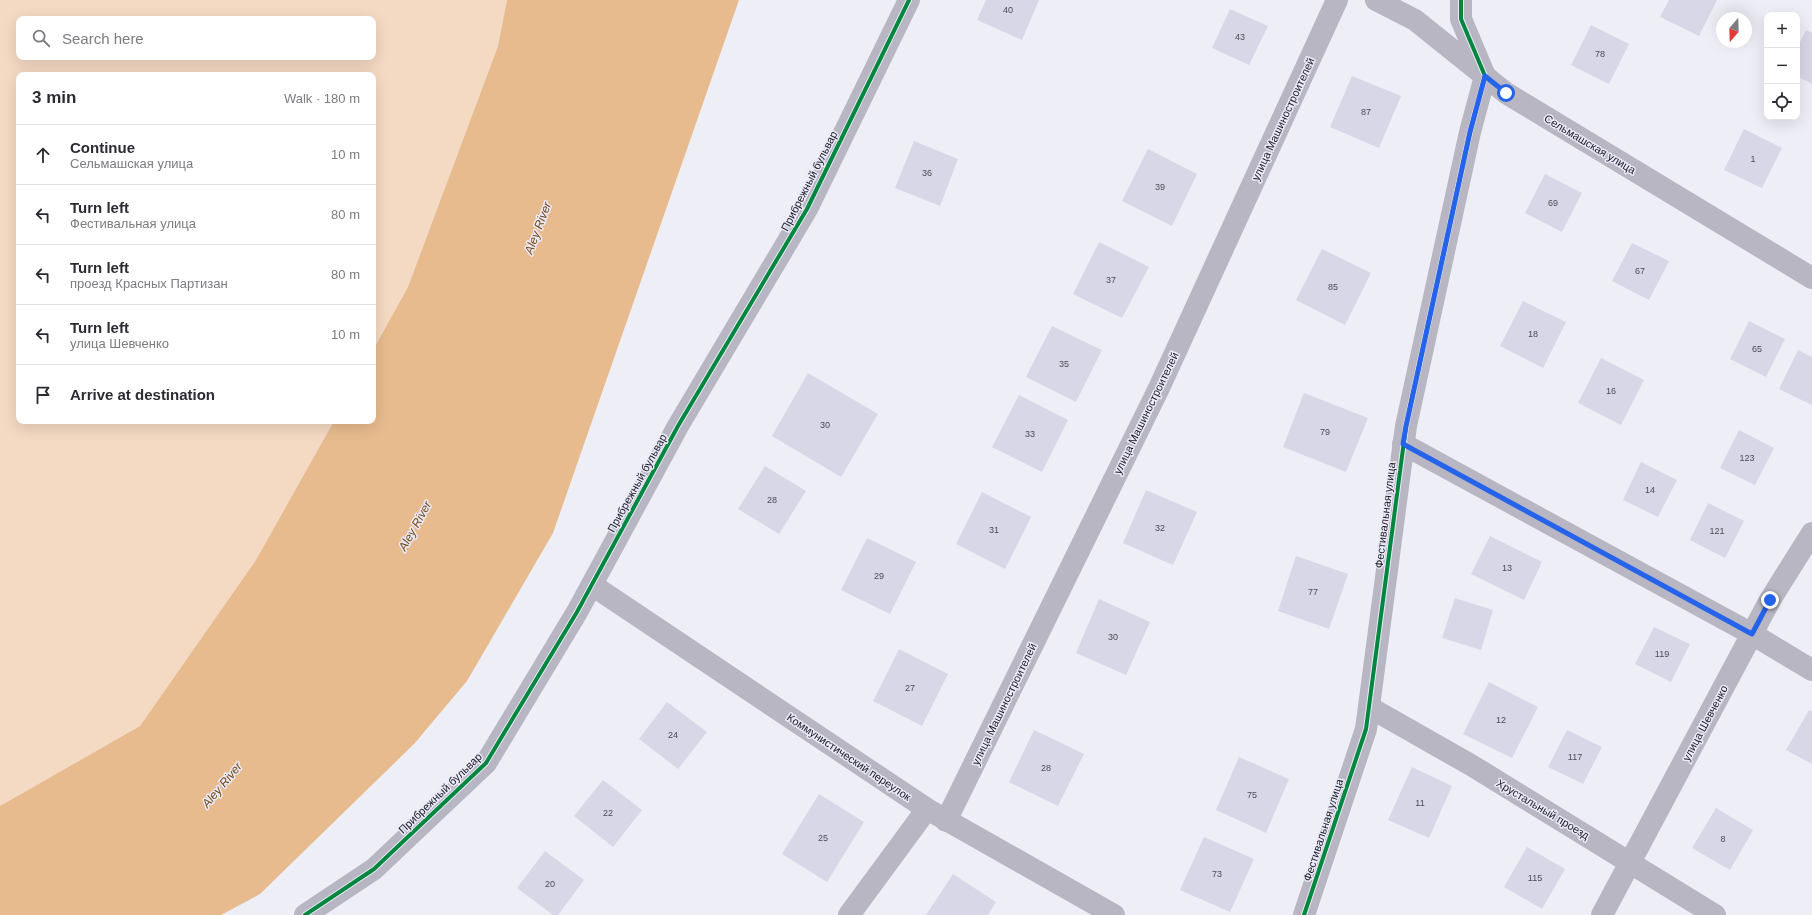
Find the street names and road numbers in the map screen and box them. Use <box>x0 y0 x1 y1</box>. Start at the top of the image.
street label: улица Машиностроителей <box>1249 56 1317 182</box>
street label: Сельмашская улица <box>1542 112 1639 176</box>
street label: Прибрежный бульвар <box>779 129 839 233</box>
street label: улица Машиностроителей <box>1111 350 1181 476</box>
street label: Прибрежный бульвар <box>605 432 669 534</box>
street label: Фестивальная улица <box>1373 461 1398 569</box>
street label: улица Машиностроителей <box>969 641 1039 767</box>
street label: улица Шевченко <box>1680 683 1730 763</box>
street label: Коммунистический переулок <box>785 711 913 803</box>
street label: Прибрежный бульвар <box>396 750 484 836</box>
street label: Фестивальная улица <box>1301 777 1345 883</box>
street label: Хрустальный проезд <box>1495 777 1592 842</box>

